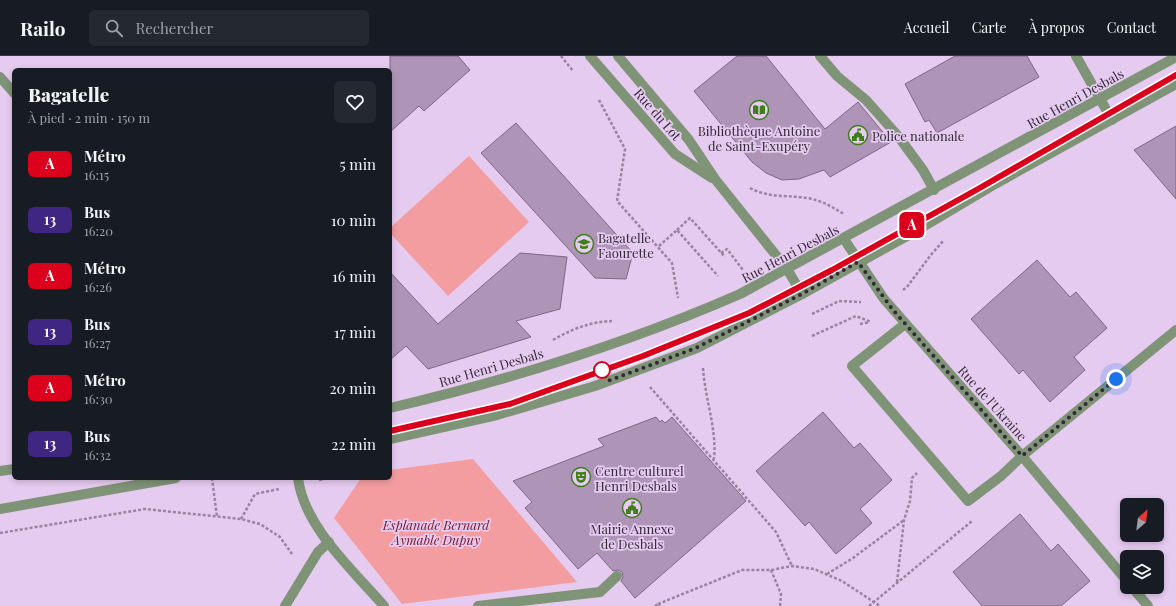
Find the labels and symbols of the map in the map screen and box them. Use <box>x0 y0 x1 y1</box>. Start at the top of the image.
street label: Rue Henri Desbals <box>1024 64 1126 132</box>
street label: Rue du Lot <box>631 84 686 144</box>
library icon: Bibliothèque Antoine de Saint-Exupéry <box>748 99 770 121</box>
place label: Bibliothèque Antoine de Saint-Exupéry <box>698 122 821 154</box>
public building icon: Police nationale <box>847 124 869 146</box>
place label: Police nationale <box>872 127 965 144</box>
line badge: A <box>899 212 925 238</box>
street label: Rue Henri Desbals <box>738 220 842 286</box>
place label: Bagatelle Faourette <box>598 229 654 261</box>
school or university icon: Bagatelle Faourette <box>573 233 595 255</box>
street label: Rue Henri Desbals <box>437 344 545 390</box>
unlabelled marker <box>593 361 611 379</box>
street label: Rue de l'Ukraine <box>955 362 1031 444</box>
your location <box>1106 369 1126 389</box>
place label: Centre culturel Henri Desbals <box>595 462 684 494</box>
theatre icon: Centre culturel Henri Desbals <box>570 466 592 488</box>
public building icon: Mairie Annexe de Desbals <box>621 497 643 519</box>
north arrow <box>1120 498 1164 542</box>
park label: Esplanade Bernard Aymable Dupuy <box>382 516 490 548</box>
place label: Mairie Annexe de Desbals <box>590 520 674 552</box>

